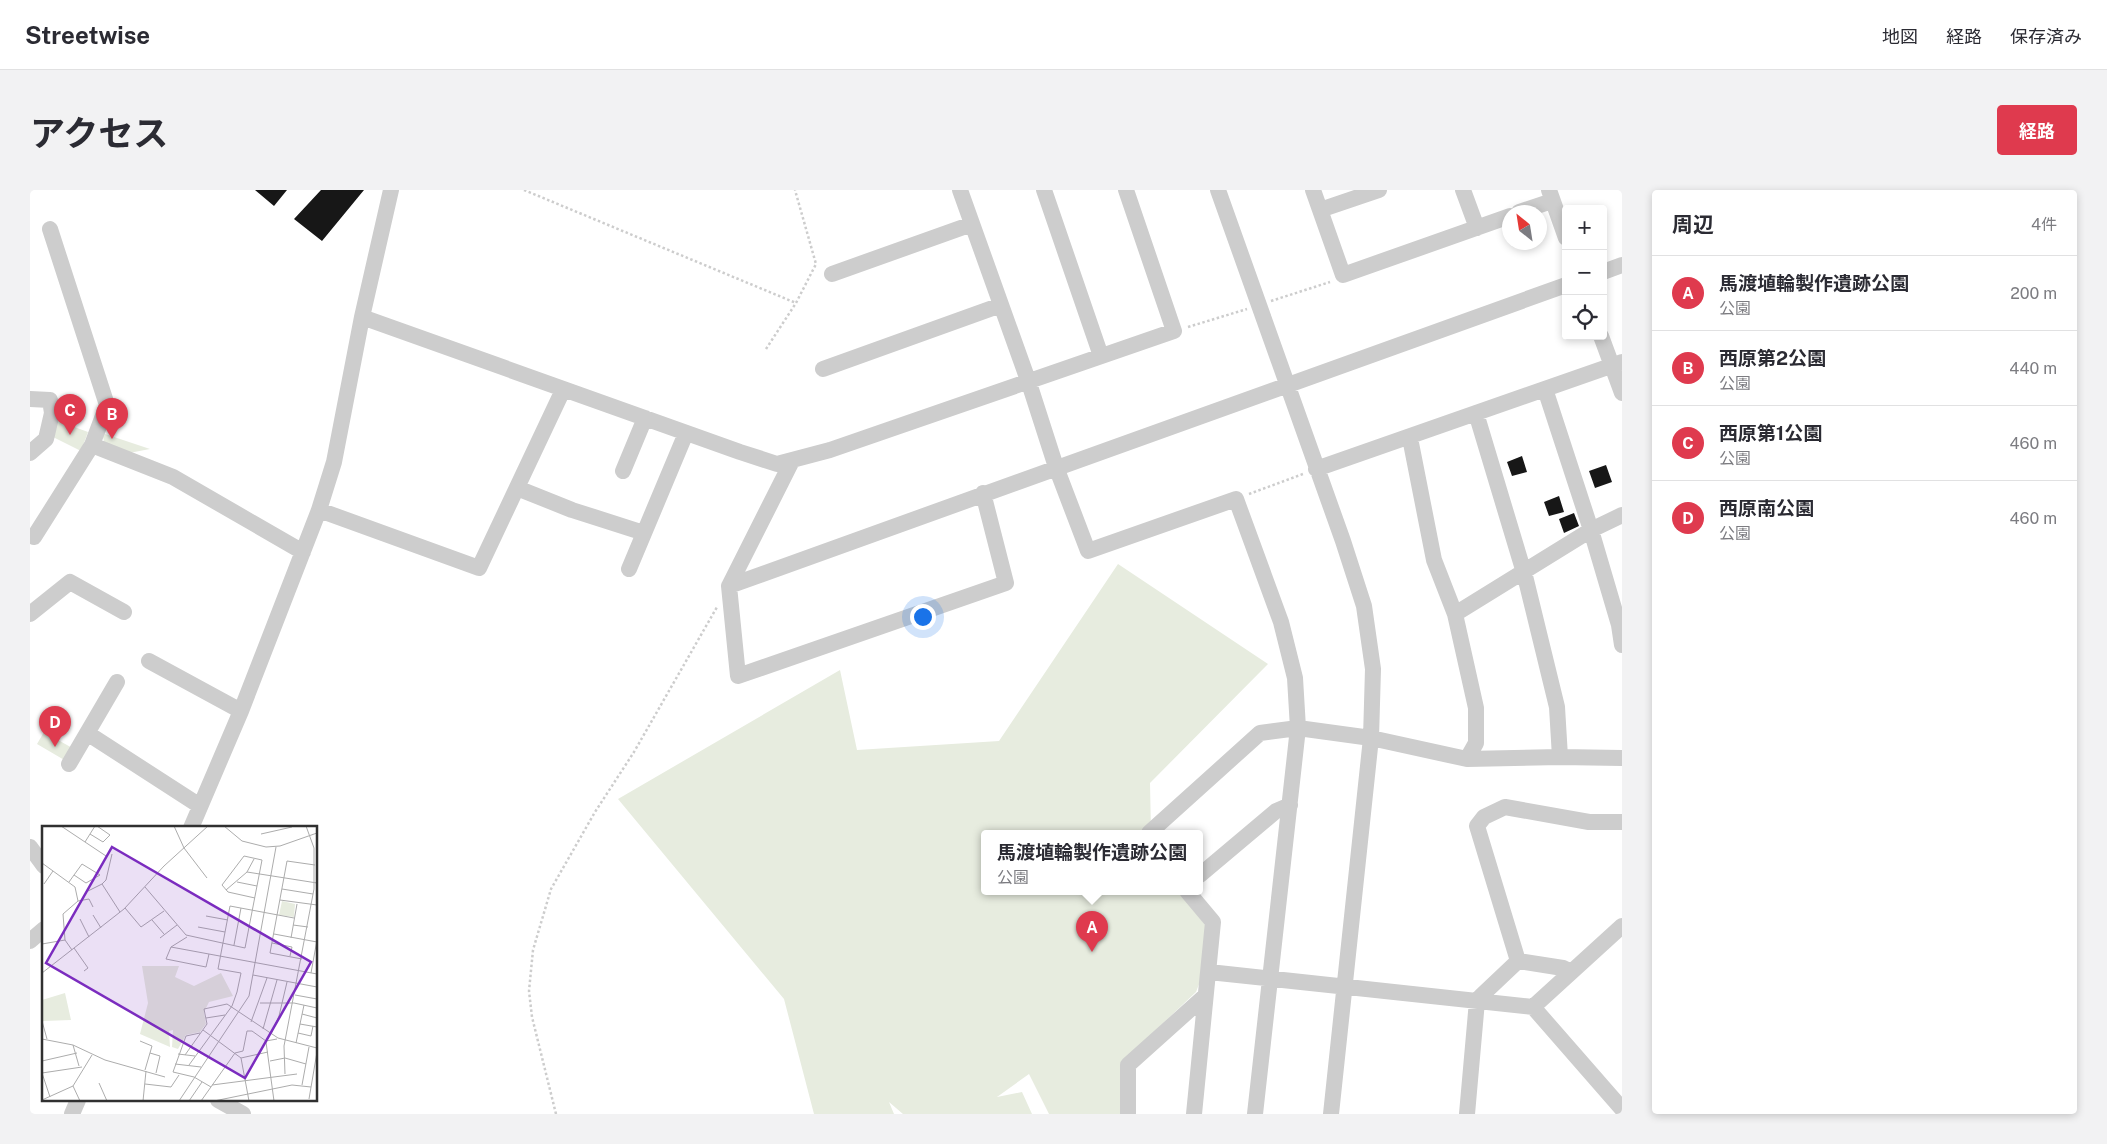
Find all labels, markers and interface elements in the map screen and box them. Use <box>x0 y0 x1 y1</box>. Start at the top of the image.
text: Streetwise <box>25 21 150 49</box>
text: 地図 <box>1882 26 1918 47</box>
text: 経路 <box>1946 26 1982 47</box>
text: 保存済み <box>2010 26 2082 47</box>
button: 経路 <box>1997 105 2077 155</box>
text: アクセス <box>30 113 168 154</box>
north arrow <box>1502 205 1547 250</box>
map controls <box>1562 205 1607 340</box>
button: + <box>1562 205 1607 250</box>
text: 周辺 <box>1672 212 1714 237</box>
text: 4件 <box>2031 215 2057 234</box>
button: − <box>1562 250 1607 295</box>
text: 馬渡埴輪製作遺跡公園 <box>1719 272 1909 294</box>
text: A <box>1682 284 1694 303</box>
text: 200 m <box>2010 284 2057 303</box>
button: locate <box>1562 295 1607 340</box>
text: 公園 <box>1719 299 1751 318</box>
text: 西原第2公園 <box>1719 347 1826 369</box>
text: B <box>1683 359 1693 378</box>
text: 440 m <box>2009 359 2057 378</box>
text: 公園 <box>1719 374 1751 393</box>
pin: C <box>54 394 86 435</box>
pin: B <box>96 398 128 439</box>
text: 西原第1公園 <box>1719 422 1822 444</box>
text: C <box>1682 434 1694 453</box>
text: 460 m <box>2010 434 2057 453</box>
text: 公園 <box>1719 449 1751 468</box>
text: 西原南公園 <box>1719 497 1814 519</box>
text: D <box>1682 509 1694 528</box>
text: 460 m <box>2010 509 2057 528</box>
text: 公園 <box>1719 524 1751 543</box>
your location <box>910 604 936 630</box>
pin: D <box>39 706 71 747</box>
inset map <box>42 826 318 1102</box>
popup <box>981 830 1203 895</box>
text: 馬渡埴輪製作遺跡公園 <box>997 841 1187 863</box>
text: 公園 <box>997 868 1029 887</box>
pin: A <box>1076 911 1108 952</box>

